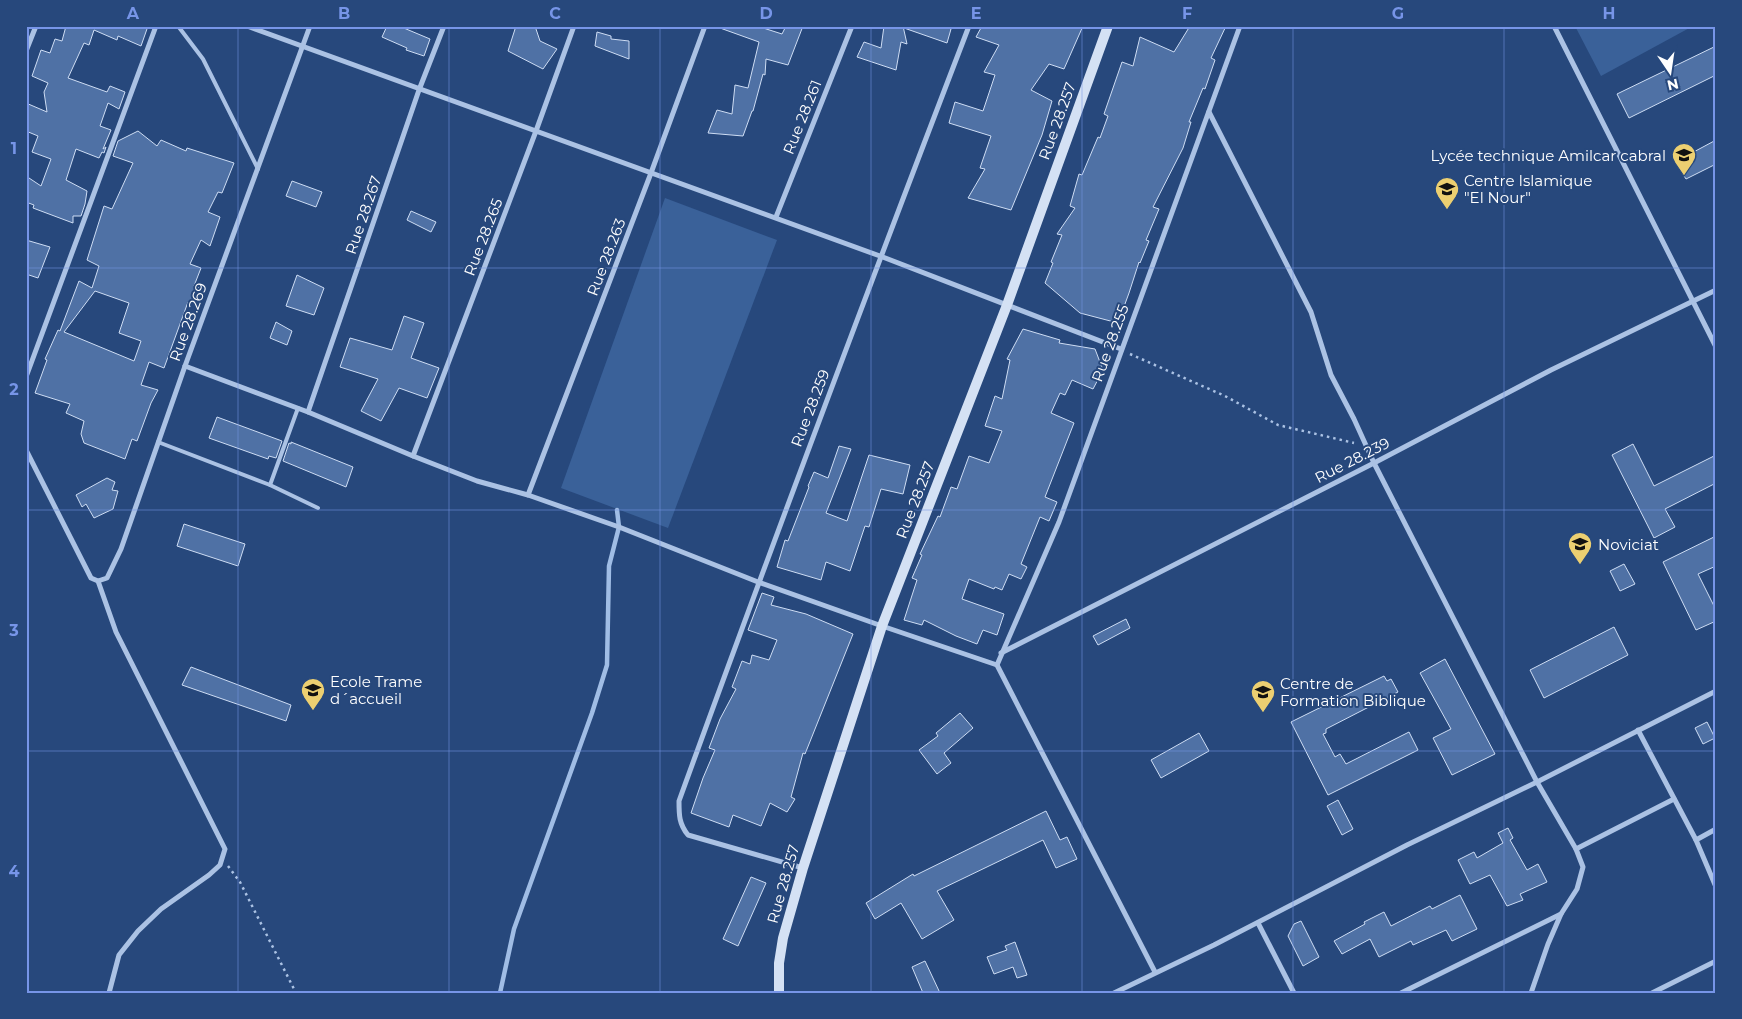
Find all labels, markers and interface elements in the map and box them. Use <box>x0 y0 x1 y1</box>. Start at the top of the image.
text: A <box>126 4 140 23</box>
text: B <box>338 4 350 23</box>
text: C <box>549 4 561 23</box>
text: D <box>759 4 773 23</box>
text: E <box>971 4 981 23</box>
text: F <box>1182 4 1192 23</box>
text: G <box>1392 4 1404 23</box>
text: H <box>1603 4 1615 23</box>
north arrow <box>1644 48 1694 98</box>
text: N <box>1665 75 1680 95</box>
street label: Rue 28.261 <box>778 77 826 157</box>
street label: Rue 28.257 <box>1034 79 1080 162</box>
text: 1 <box>11 139 17 158</box>
school or university icon: Lycée technique Amilcar cabral <box>1671 142 1697 176</box>
place label: Lycée technique Amilcar cabral <box>1430 146 1666 165</box>
place label: Centre Islamique "El Nour" <box>1464 171 1592 207</box>
street label: Rue 28.267 <box>341 173 385 257</box>
school or university icon: Centre Islamique "El Nour" <box>1434 176 1460 210</box>
street label: Rue 28.265 <box>460 196 506 278</box>
street label: Rue 28.263 <box>583 216 629 298</box>
street label: Rue 28.269 <box>165 280 211 364</box>
street label: Rue 28.255 <box>1087 302 1133 384</box>
street label: Rue 28.259 <box>787 366 833 450</box>
text: 2 <box>9 380 19 399</box>
street label: Rue 28.239 <box>1311 433 1393 487</box>
street label: Rue 28.257 <box>892 459 938 541</box>
school or university icon: Noviciat <box>1567 531 1593 565</box>
place label: Noviciat <box>1598 535 1659 554</box>
text: 3 <box>8 621 19 640</box>
place label: Ecole Trame d´accueil <box>330 672 422 708</box>
place label: Centre de Formation Biblique <box>1280 674 1426 710</box>
school or university icon: Ecole Trame d´accueil <box>300 677 326 711</box>
school or university icon: Centre de Formation Biblique <box>1250 679 1276 713</box>
street label: Rue 28.257 <box>763 842 803 926</box>
text: 4 <box>8 862 20 881</box>

